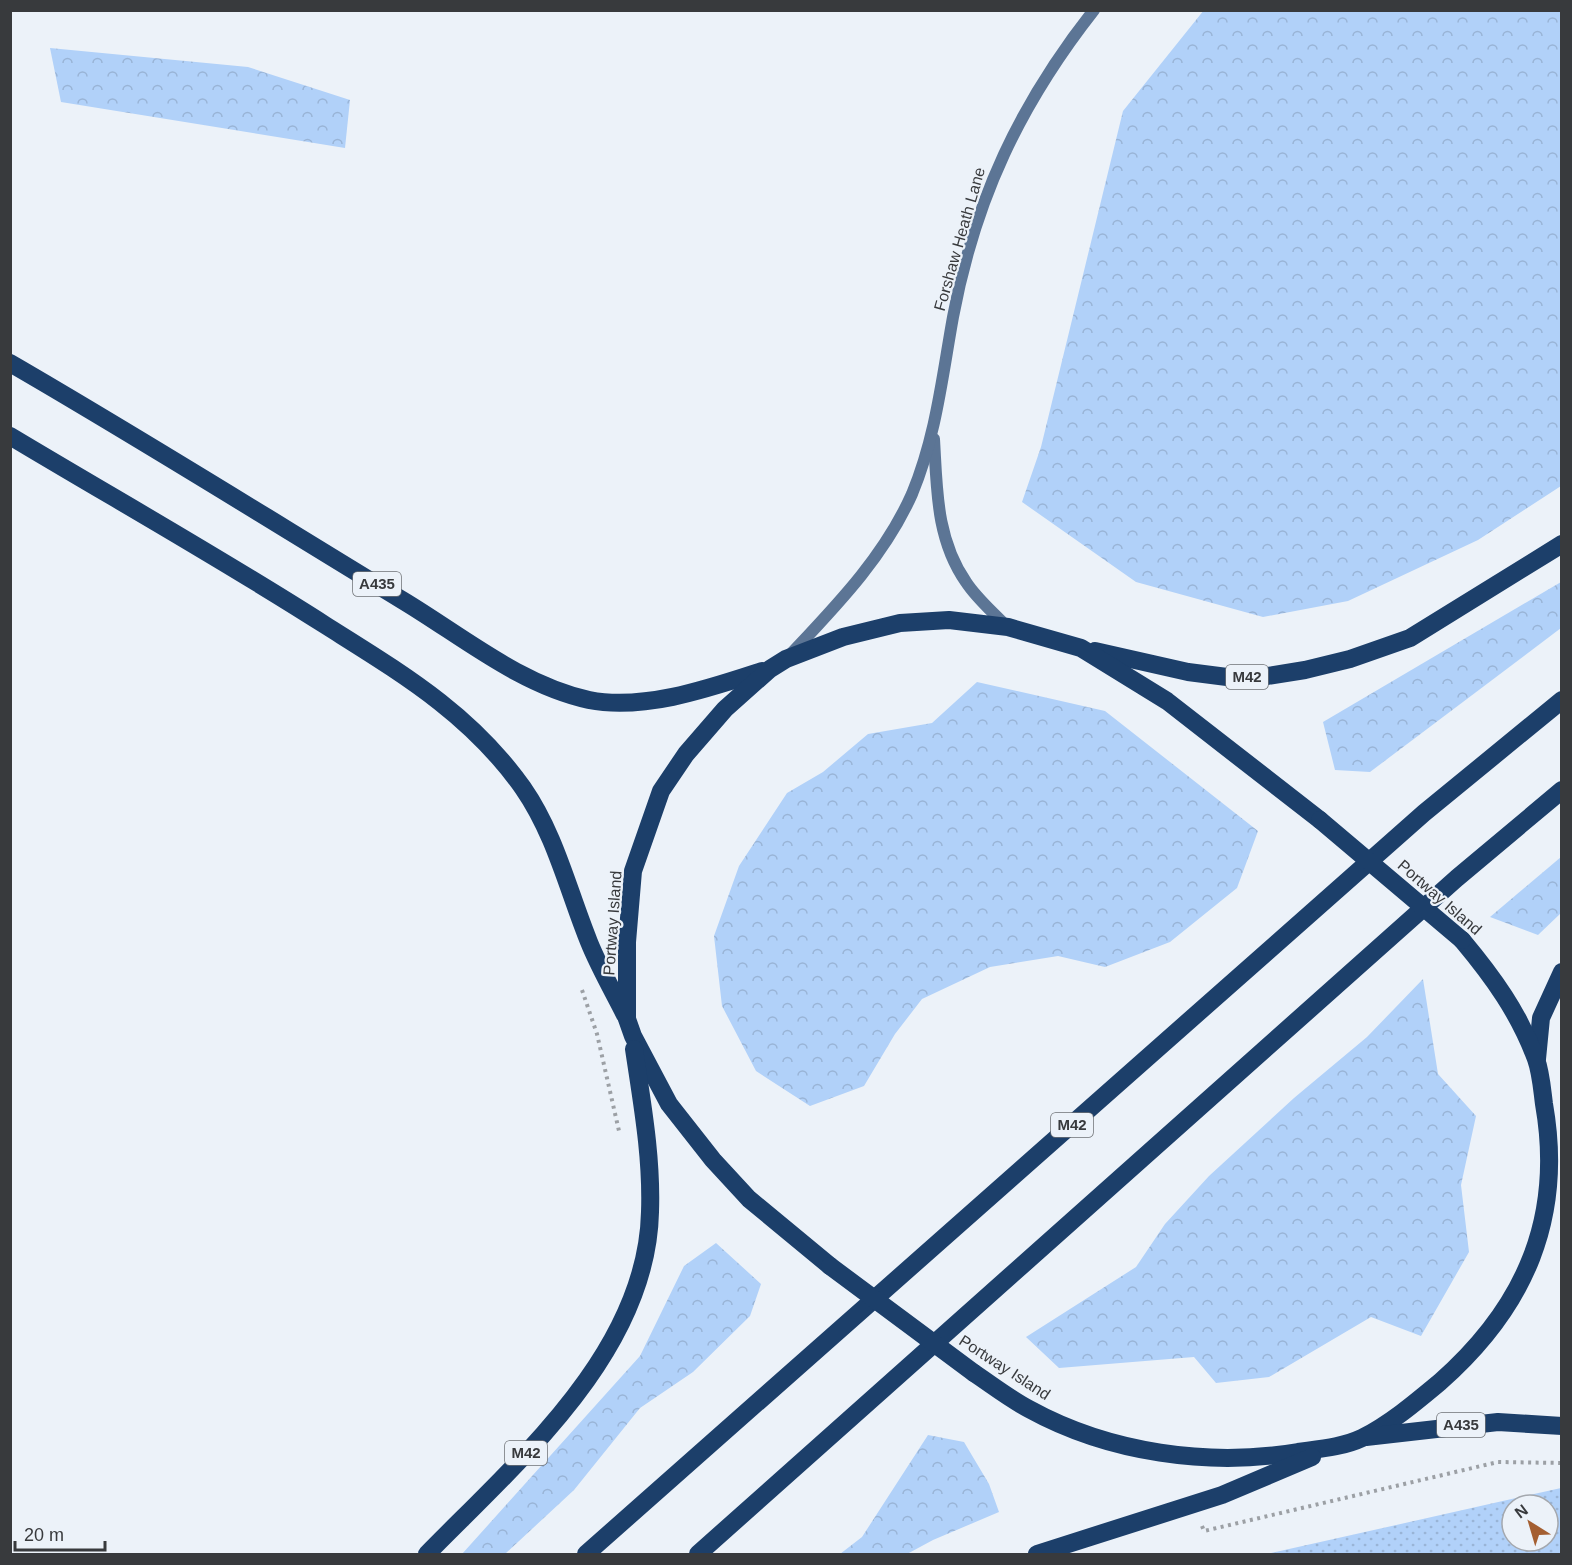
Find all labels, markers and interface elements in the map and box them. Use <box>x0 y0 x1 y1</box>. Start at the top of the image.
street label: Forshaw Heath Lane <box>931 165 988 313</box>
road number: A435 <box>353 572 401 596</box>
road number: M42 <box>1226 665 1268 689</box>
street label: Portway Island <box>1394 857 1485 938</box>
street label: Portway Island <box>600 870 625 976</box>
road number: M42 <box>1051 1113 1093 1137</box>
street label: Portway Island <box>956 1332 1053 1403</box>
road number: A435 <box>1437 1413 1485 1437</box>
road number: M42 <box>505 1441 547 1465</box>
north arrow <box>1500 1493 1560 1553</box>
text: N <box>1512 1501 1531 1522</box>
scale bar <box>15 1514 105 1552</box>
text: 20 m <box>24 1525 64 1545</box>

